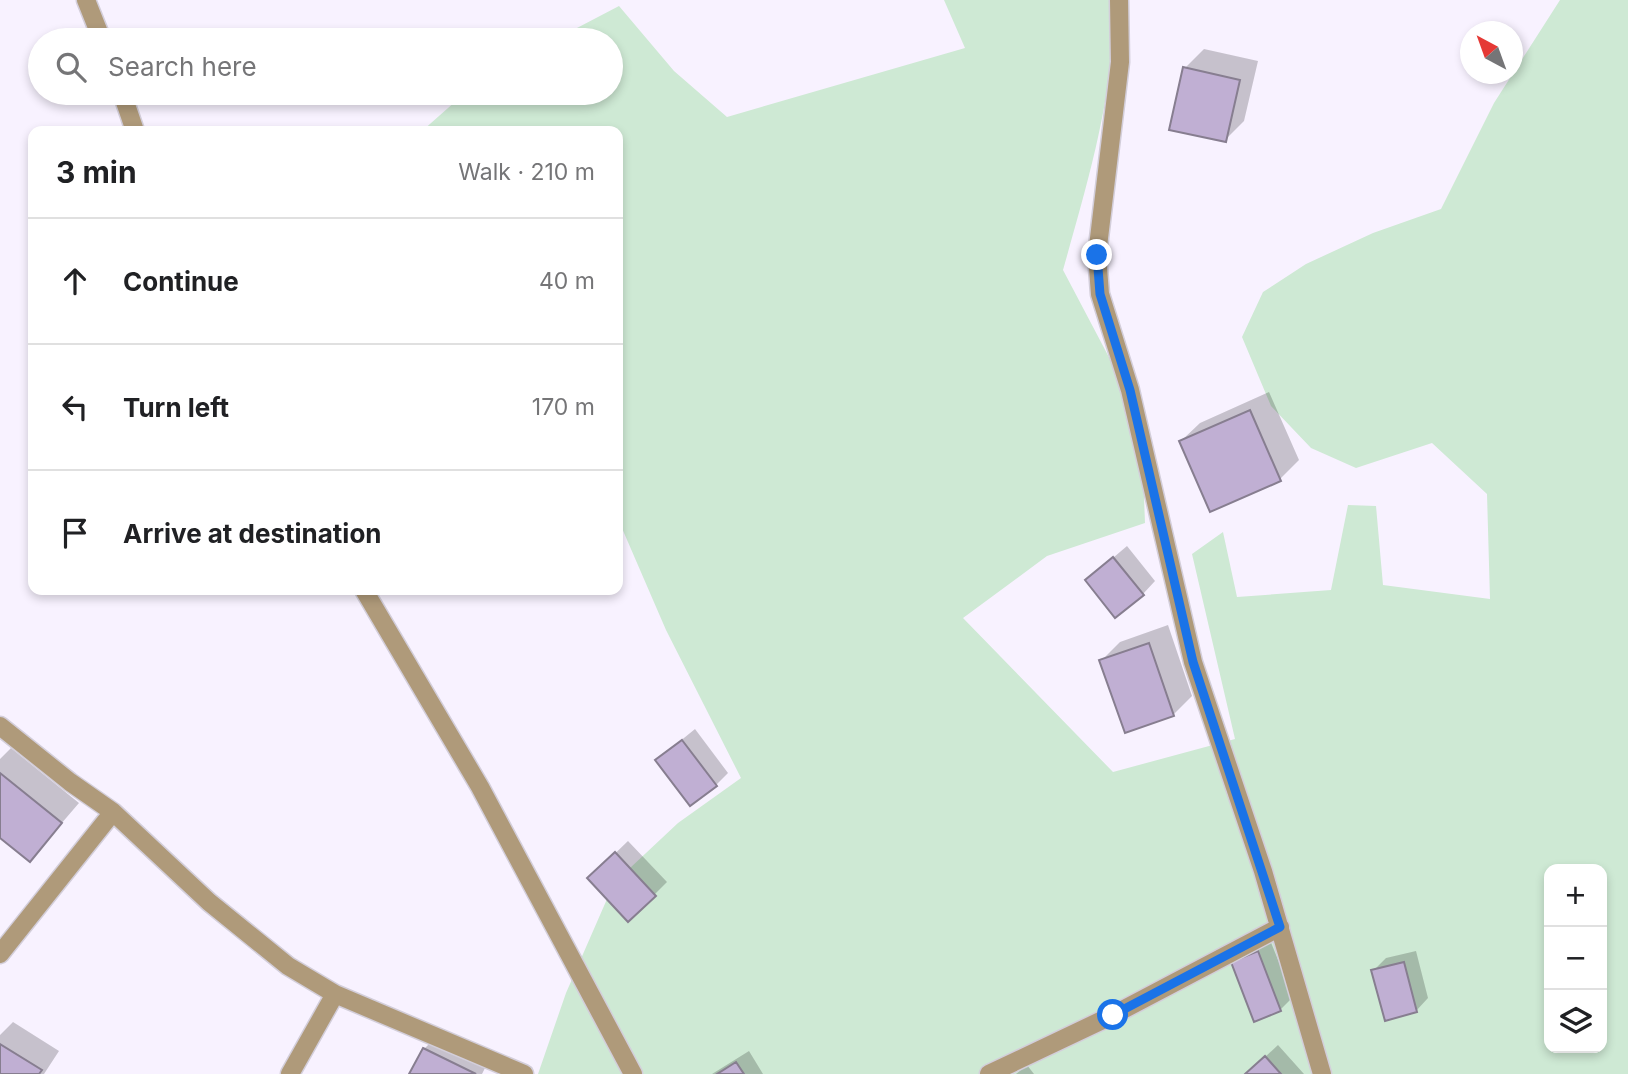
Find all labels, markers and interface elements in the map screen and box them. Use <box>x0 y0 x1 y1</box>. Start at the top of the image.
north arrow <box>1460 21 1523 84</box>
search box <box>28 28 623 105</box>
icon: search <box>52 48 90 86</box>
text: Search here <box>108 51 257 82</box>
text: 3 min <box>56 154 137 190</box>
text: Walk · 210 m <box>458 158 595 186</box>
route end <box>1081 239 1112 270</box>
icon: ahead <box>56 262 94 300</box>
text: Continue <box>123 266 239 297</box>
text: 40 m <box>539 267 595 295</box>
icon: left <box>56 388 94 426</box>
text: Turn left <box>123 392 229 423</box>
text: 170 m <box>532 393 595 421</box>
icon: arrive <box>56 514 94 552</box>
text: Arrive at destination <box>123 518 382 549</box>
map controls <box>1544 864 1607 1053</box>
button: + <box>1544 864 1607 927</box>
button: − <box>1544 927 1607 990</box>
button: layers <box>1544 990 1607 1053</box>
route start <box>1097 999 1128 1030</box>

